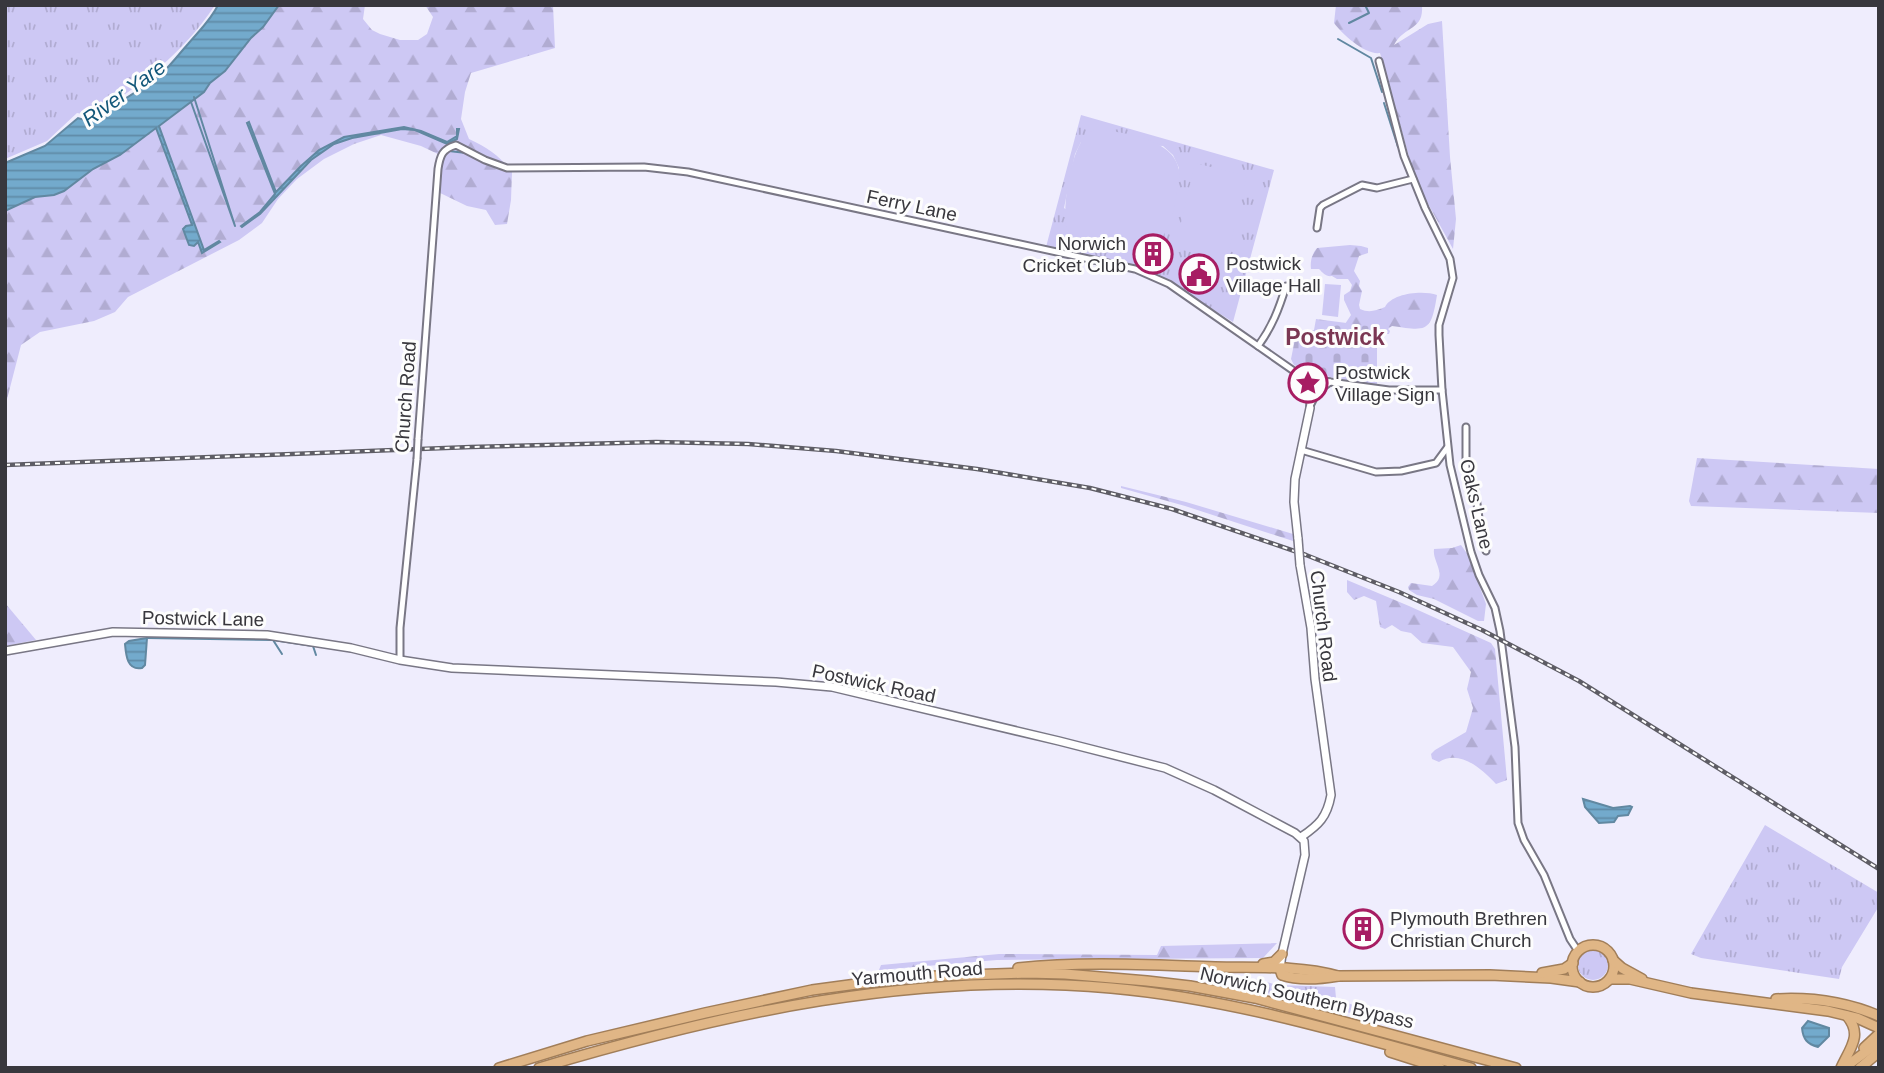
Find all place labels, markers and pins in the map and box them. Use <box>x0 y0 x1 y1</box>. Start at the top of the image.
place label: Norwich Cricket Club <box>1023 233 1126 276</box>
building icon: Norwich Cricket Club <box>1132 233 1174 275</box>
public building icon: Postwick Village Hall <box>1178 253 1220 295</box>
place label: Postwick Village Hall <box>1226 253 1321 296</box>
place icon: Postwick Village Sign <box>1287 362 1329 404</box>
place label: Postwick Village Sign <box>1335 362 1435 405</box>
building icon: Plymouth Brethren Christian Church <box>1342 908 1384 950</box>
place label: Plymouth Brethren Christian Church <box>1390 908 1547 951</box>

